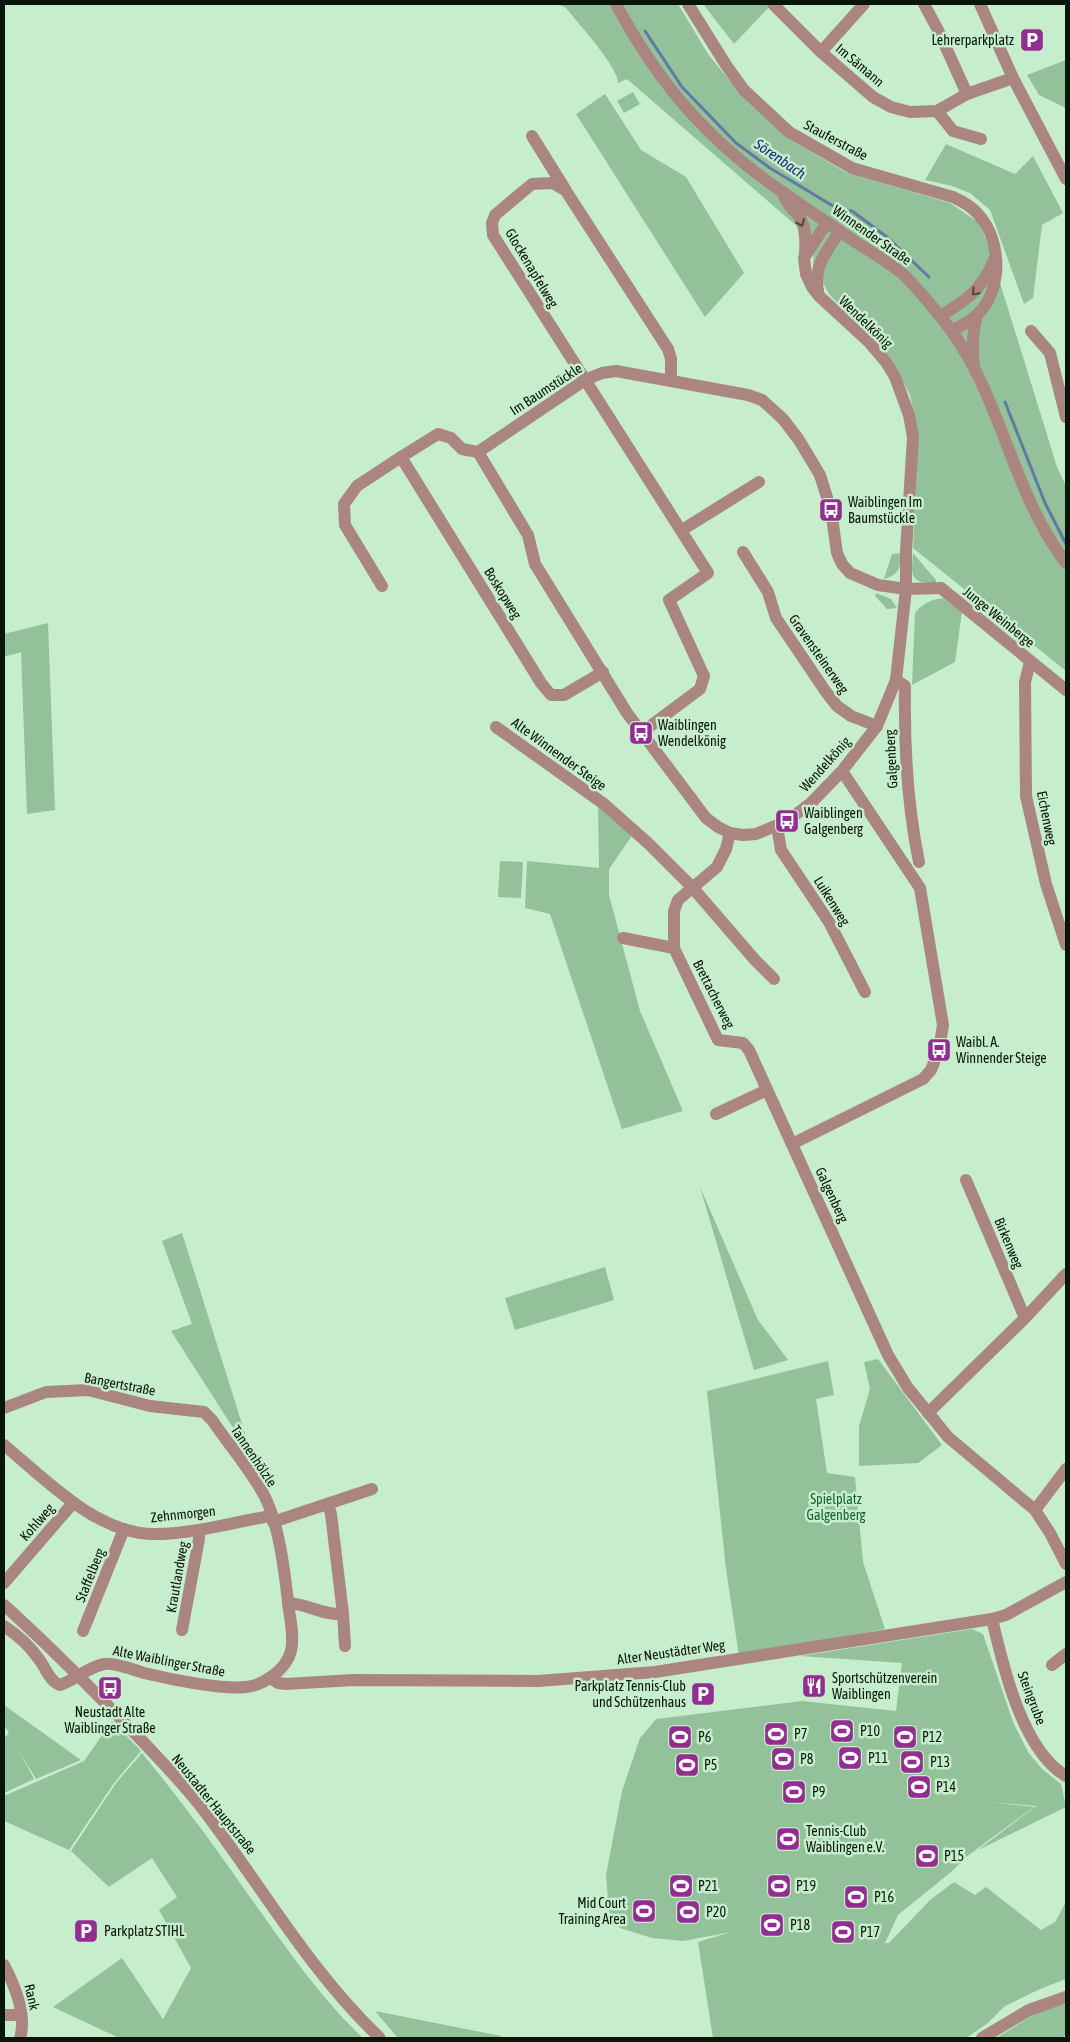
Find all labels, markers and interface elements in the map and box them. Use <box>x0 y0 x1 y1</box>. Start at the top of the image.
parking icon: Lehrerparkplatz <box>1019 27 1045 53</box>
place label: Lehrerparkplatz <box>931 32 1014 48</box>
street label: Im Sämann <box>833 40 887 90</box>
street label: Stauferstraße <box>801 117 871 163</box>
water label: Sörenbach <box>751 135 809 182</box>
street label: Winnender Straße <box>830 202 914 268</box>
one-way arrow <box>794 217 804 226</box>
street label: Glockenapfelweg <box>502 226 562 310</box>
one-way arrow <box>971 286 980 295</box>
street label: Wendelkönig <box>836 293 896 351</box>
street label: Im Baumstückle <box>507 360 585 418</box>
place label: Waiblingen Im Baumstückle <box>848 494 922 526</box>
bus stop icon: Waiblingen Im Baumstückle <box>818 497 844 523</box>
street label: Boskopweg <box>481 564 525 622</box>
street label: Junge Weinberge <box>960 583 1038 651</box>
street label: Gravensteinerweg <box>786 611 852 697</box>
street label: Alte Winnender Steige <box>508 714 610 794</box>
place label: Waiblingen Wendelkönig <box>658 717 726 749</box>
bus stop icon: Waiblingen Wendelkönig <box>628 720 654 746</box>
street label: Galgenberg <box>881 729 901 789</box>
street label: Wendelkönig <box>796 733 854 795</box>
street label: Eichenweg <box>1034 790 1060 846</box>
place label: Waiblingen Galgenberg <box>804 805 863 837</box>
bus stop icon: Waiblingen Galgenberg <box>774 808 800 834</box>
street label: Luikenweg <box>811 873 853 929</box>
street label: Brettacherweg <box>690 957 738 1031</box>
place label: Waibl. A. Winnender Steige <box>956 1034 1047 1066</box>
bus stop icon: Waibl. A. Winnender Steige <box>926 1037 952 1063</box>
street label: Galgenberg <box>812 1165 852 1225</box>
street label: Birkenweg <box>991 1215 1027 1271</box>
street label: Bangertstraße <box>83 1369 157 1399</box>
street label: Tannenhölzle <box>228 1422 280 1490</box>
park label: Spielplatz Galgenberg <box>806 1491 866 1523</box>
street label: Kohlweg <box>16 1500 58 1544</box>
street label: Zehnmorgen <box>150 1503 216 1525</box>
street label: Krautlandweg <box>163 1540 191 1614</box>
street label: Staffelberg <box>72 1546 108 1604</box>
street label: Alter Neustädter Weg <box>616 1637 726 1667</box>
street label: Alte Waiblinger Straße <box>112 1642 226 1680</box>
street label: Steingrube <box>1014 1669 1050 1727</box>
place label: Sportschützenverein Waiblingen <box>832 1670 937 1702</box>
restaurant icon: Sportschützenverein Waiblingen <box>801 1673 827 1699</box>
bus stop icon: Neustadt Alte Waiblinger Straße <box>97 1675 123 1701</box>
place label: Parkplatz Tennis-Club und Schützenhaus <box>574 1678 686 1710</box>
parking icon: Parkplatz Tennis-Club und Schützenhaus <box>690 1681 716 1707</box>
place label: Neustadt Alte Waiblinger Straße <box>64 1704 156 1736</box>
sports icon: P10 <box>829 1718 855 1744</box>
sports icon: P7 <box>763 1721 789 1747</box>
place label: P10 <box>860 1723 880 1739</box>
sports icon: P6 <box>667 1724 693 1750</box>
sports icon: P12 <box>892 1724 918 1750</box>
place label: P7 <box>794 1726 807 1742</box>
place label: P6 <box>698 1729 712 1745</box>
place label: P12 <box>922 1729 942 1745</box>
sports icon: P11 <box>837 1745 863 1771</box>
sports icon: P8 <box>770 1746 796 1772</box>
sports icon: P13 <box>899 1749 925 1775</box>
place label: P11 <box>868 1750 888 1766</box>
street label: Neustadter Hauptstraße <box>169 1751 259 1857</box>
place label: P8 <box>800 1751 814 1767</box>
sports icon: P5 <box>674 1752 700 1778</box>
place label: P13 <box>930 1754 950 1770</box>
place label: P5 <box>704 1757 717 1773</box>
sports icon: P14 <box>906 1774 932 1800</box>
sports icon: P9 <box>781 1779 807 1805</box>
place label: P14 <box>936 1779 956 1795</box>
place label: P9 <box>812 1784 825 1800</box>
place label: Tennis-Club Waiblingen e.V. <box>806 1823 884 1855</box>
sports icon: Tennis-Club Waiblingen e.V. <box>775 1826 801 1852</box>
sports icon: P15 <box>914 1843 940 1869</box>
place label: P15 <box>944 1848 964 1864</box>
sports icon: P21 <box>668 1873 694 1899</box>
sports icon: P19 <box>766 1873 792 1899</box>
place label: P21 <box>698 1878 718 1894</box>
place label: P19 <box>796 1878 816 1894</box>
sports icon: P16 <box>843 1884 869 1910</box>
place label: P16 <box>874 1889 894 1905</box>
place label: Mid Court Training Area <box>559 1895 626 1927</box>
sports icon: Mid Court Training Area <box>631 1898 657 1924</box>
sports icon: P20 <box>675 1899 701 1925</box>
place label: P20 <box>706 1904 726 1920</box>
sports icon: P18 <box>759 1912 785 1938</box>
place label: P18 <box>790 1917 810 1933</box>
parking icon: Parkplatz STIHL <box>73 1918 99 1944</box>
sports icon: P17 <box>830 1919 856 1945</box>
place label: Parkplatz STIHL <box>104 1923 185 1939</box>
place label: P17 <box>860 1924 880 1940</box>
street label: Rank <box>21 1982 43 2012</box>

